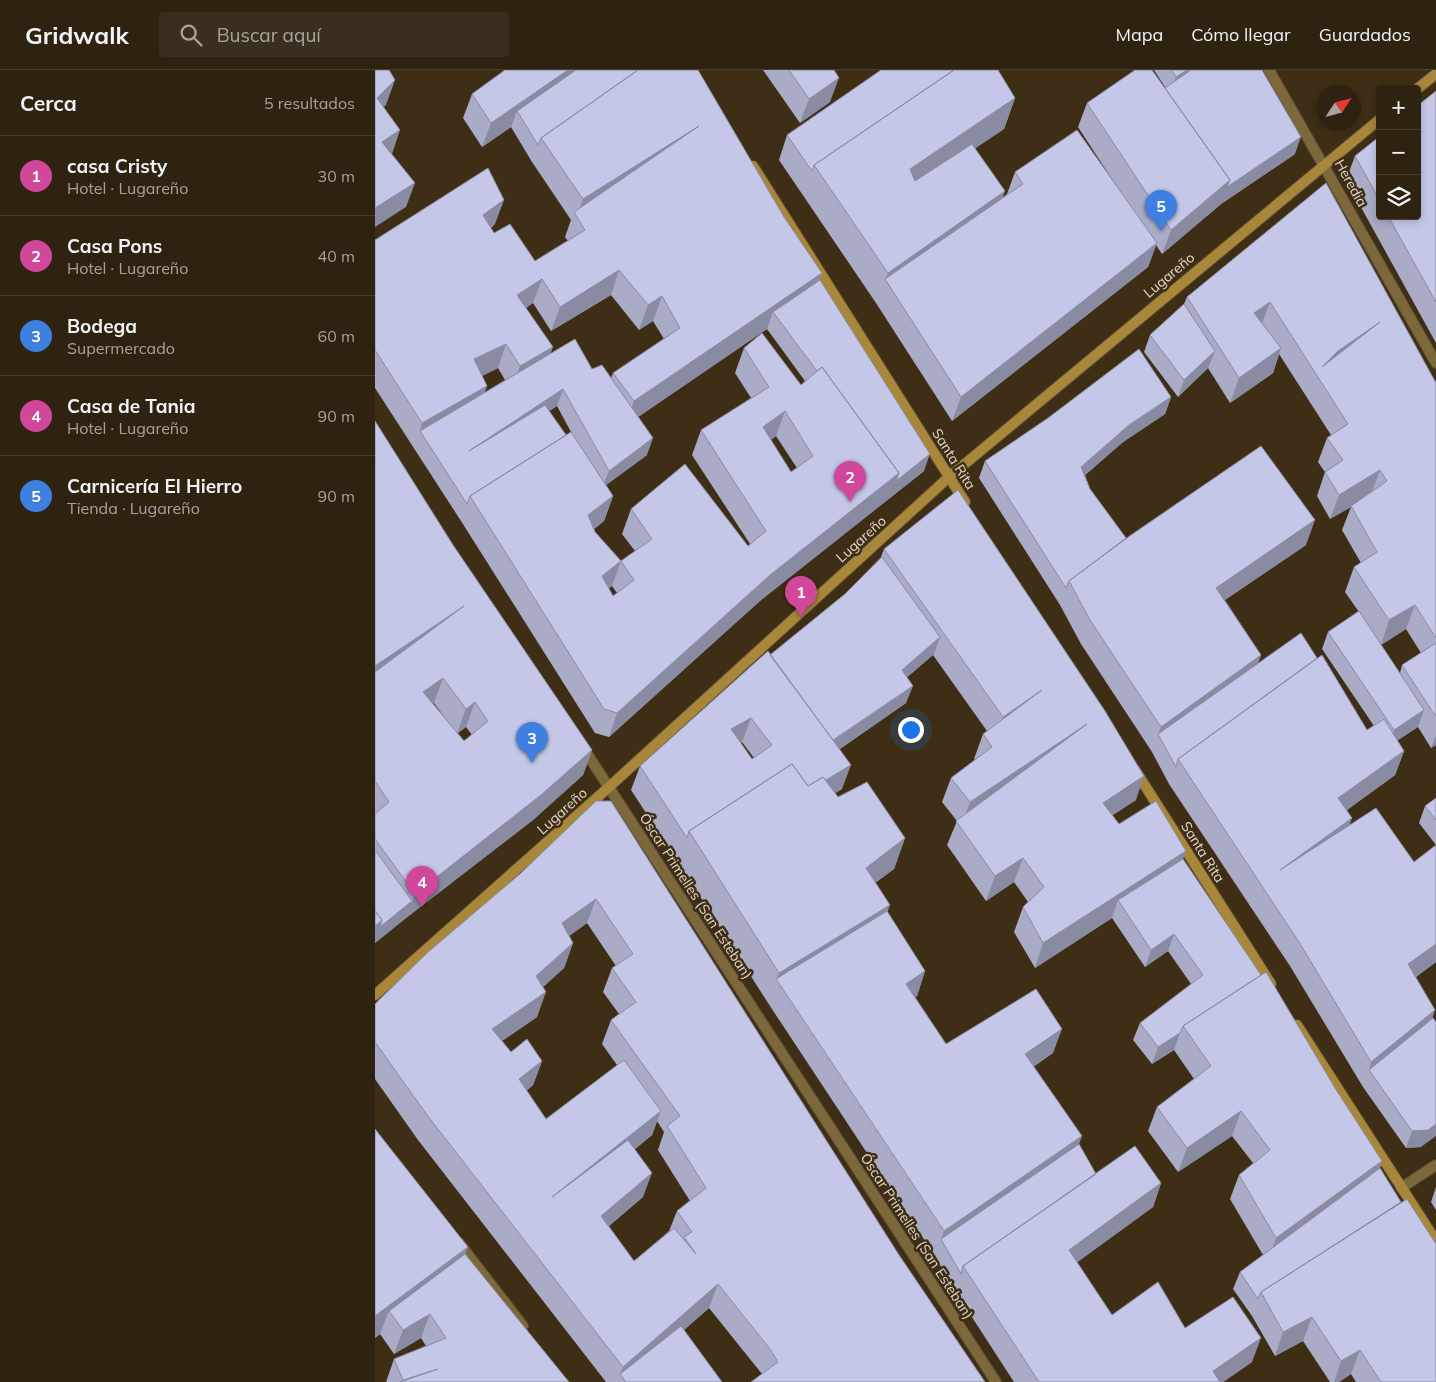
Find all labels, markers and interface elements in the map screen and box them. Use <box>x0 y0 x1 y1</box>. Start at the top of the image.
search box <box>159 12 509 57</box>
text: Gridwalk <box>25 20 129 50</box>
icon: search <box>177 21 205 49</box>
text: Buscar aquí <box>217 23 321 47</box>
text: Mapa <box>1115 23 1163 46</box>
text: Cómo llegar <box>1191 23 1291 46</box>
text: Guardados <box>1319 23 1411 46</box>
north arrow <box>1316 85 1361 130</box>
map controls <box>1376 85 1421 220</box>
button: + <box>1376 85 1421 130</box>
text: Cerca <box>20 90 77 116</box>
text: 5 resultados <box>264 93 355 113</box>
button: − <box>1376 130 1421 175</box>
text: casa Cristy <box>67 154 167 178</box>
street label: Heredia <box>1331 156 1371 210</box>
text: 1 <box>31 166 41 186</box>
text: 30 m <box>318 166 355 186</box>
button: layers <box>1376 175 1421 220</box>
text: Hotel · Lugareño <box>67 178 188 198</box>
pin: 5 <box>1145 190 1177 231</box>
text: Casa Pons <box>67 234 162 258</box>
text: 2 <box>31 246 41 266</box>
text: 40 m <box>318 246 355 266</box>
street label: Lugareño <box>1140 248 1198 302</box>
text: Hotel · Lugareño <box>67 258 188 278</box>
text: Bodega <box>67 314 137 338</box>
text: 3 <box>31 326 41 346</box>
text: 60 m <box>318 326 355 346</box>
text: Supermercado <box>67 338 175 358</box>
text: Casa de Tania <box>67 394 196 418</box>
text: 4 <box>31 406 41 426</box>
text: 90 m <box>318 406 355 426</box>
text: Hotel · Lugareño <box>67 418 188 438</box>
street label: Santa Rita <box>928 425 980 493</box>
pin: 2 <box>834 461 866 502</box>
text: Carnicería El Hierro <box>67 474 242 498</box>
text: 5 <box>31 486 41 506</box>
text: 90 m <box>318 486 355 506</box>
text: Tienda · Lugareño <box>67 498 200 518</box>
street label: Lugareño <box>832 512 890 566</box>
pin: 1 <box>785 576 817 617</box>
your location <box>898 717 924 743</box>
pin: 3 <box>516 722 548 763</box>
street label: Lugareño <box>533 784 591 838</box>
street label: Óscar Primelles (San Esteban) <box>636 810 756 982</box>
street label: Santa Rita <box>1177 818 1229 886</box>
pin: 4 <box>406 866 438 907</box>
street label: Óscar Primelles (San Esteban) <box>857 1150 977 1322</box>

